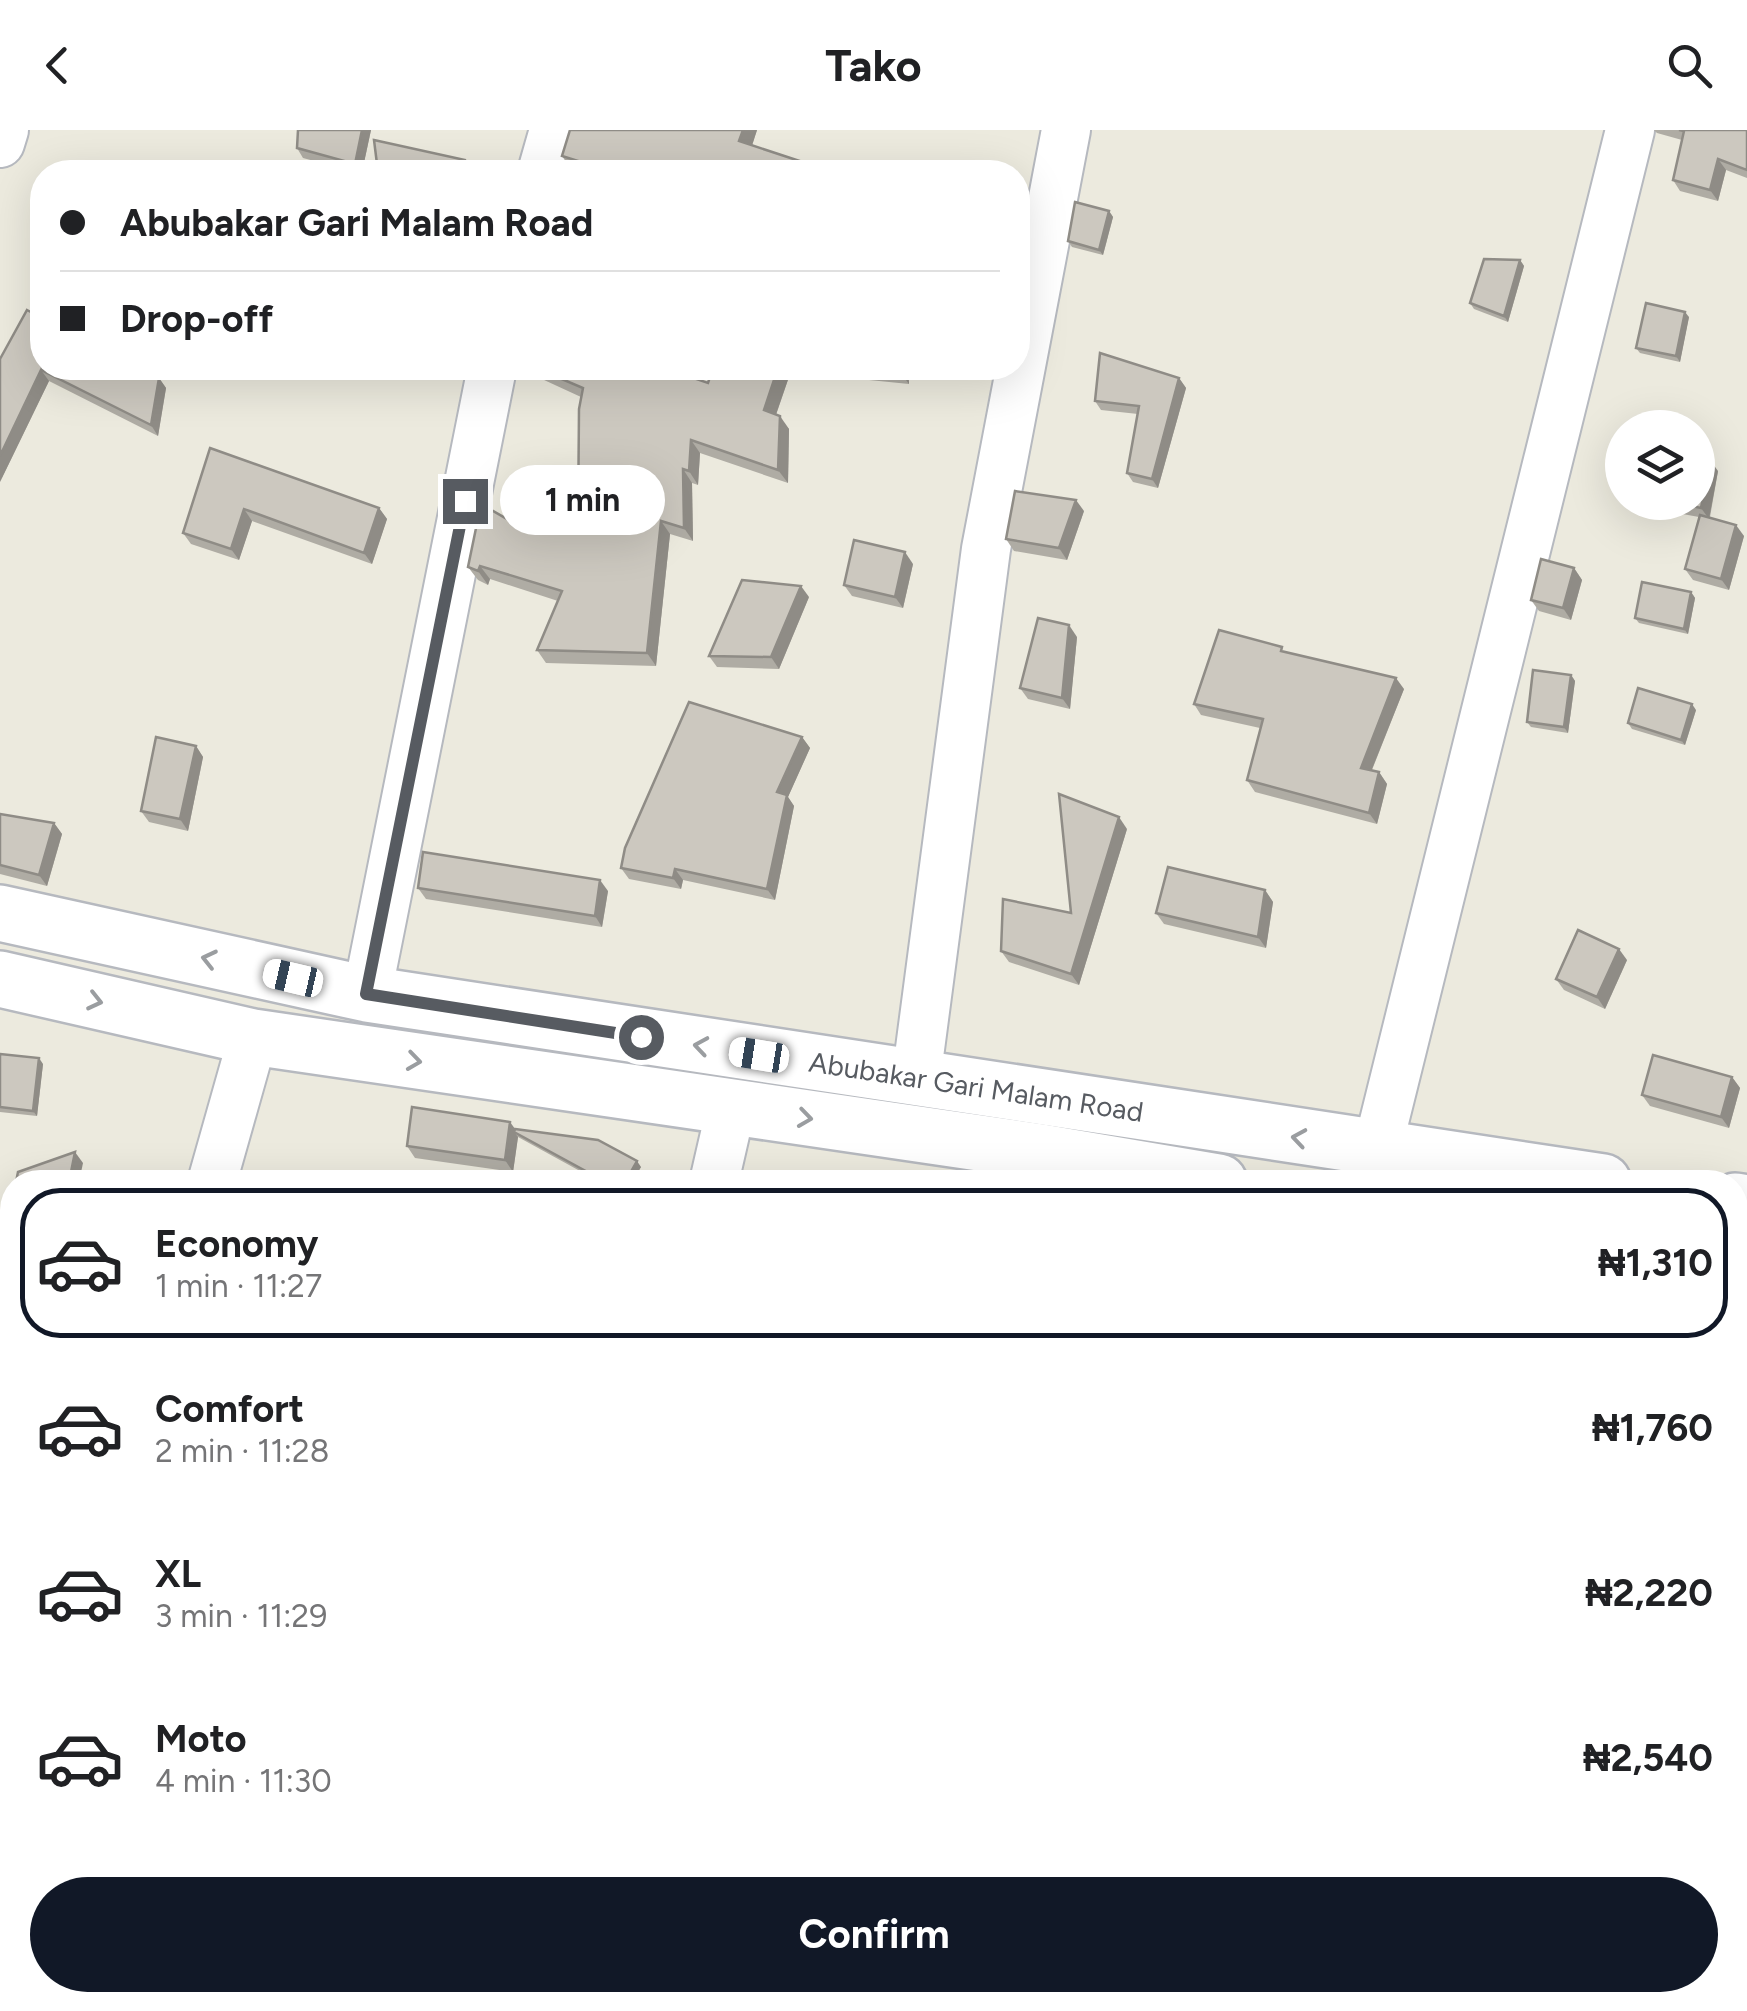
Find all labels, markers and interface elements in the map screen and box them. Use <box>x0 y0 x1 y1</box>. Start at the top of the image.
icon: back <box>30 38 85 93</box>
text: Tako <box>825 38 922 92</box>
icon: search <box>1662 38 1717 93</box>
text: Abubakar Gari Malam Road <box>120 200 593 246</box>
text: Drop-off <box>120 296 273 342</box>
map controls <box>1605 410 1715 520</box>
button: layers <box>1605 410 1715 520</box>
callout: 1 min <box>500 466 665 536</box>
route end <box>443 479 488 524</box>
text: 1 min <box>545 481 620 519</box>
one-way arrow <box>201 950 218 971</box>
car <box>260 957 326 999</box>
one-way arrow <box>86 989 103 1010</box>
route start <box>619 1015 664 1060</box>
car <box>727 1035 791 1075</box>
one-way arrow <box>693 1036 709 1057</box>
street label: Abubakar Gari Malam Road <box>807 1044 1146 1129</box>
one-way arrow <box>406 1049 422 1070</box>
one-way arrow <box>797 1107 813 1128</box>
one-way arrow <box>1291 1129 1307 1150</box>
icon: car <box>35 1218 125 1308</box>
text: Economy <box>155 1221 318 1267</box>
text: ₦1,310 <box>1598 1240 1713 1286</box>
text: 1 min · 11:27 <box>155 1267 322 1305</box>
icon: car <box>35 1383 125 1473</box>
text: Comfort <box>155 1386 304 1432</box>
text: ₦1,760 <box>1592 1405 1713 1451</box>
text: 2 min · 11:28 <box>155 1432 329 1470</box>
icon: car <box>35 1548 125 1638</box>
text: XL <box>155 1551 201 1597</box>
text: ₦2,220 <box>1585 1570 1713 1616</box>
text: 3 min · 11:29 <box>155 1597 327 1635</box>
icon: car <box>35 1713 125 1803</box>
text: Moto <box>155 1716 247 1762</box>
text: ₦2,540 <box>1583 1735 1713 1781</box>
text: 4 min · 11:30 <box>155 1762 332 1800</box>
button: Confirm <box>30 1877 1718 1992</box>

